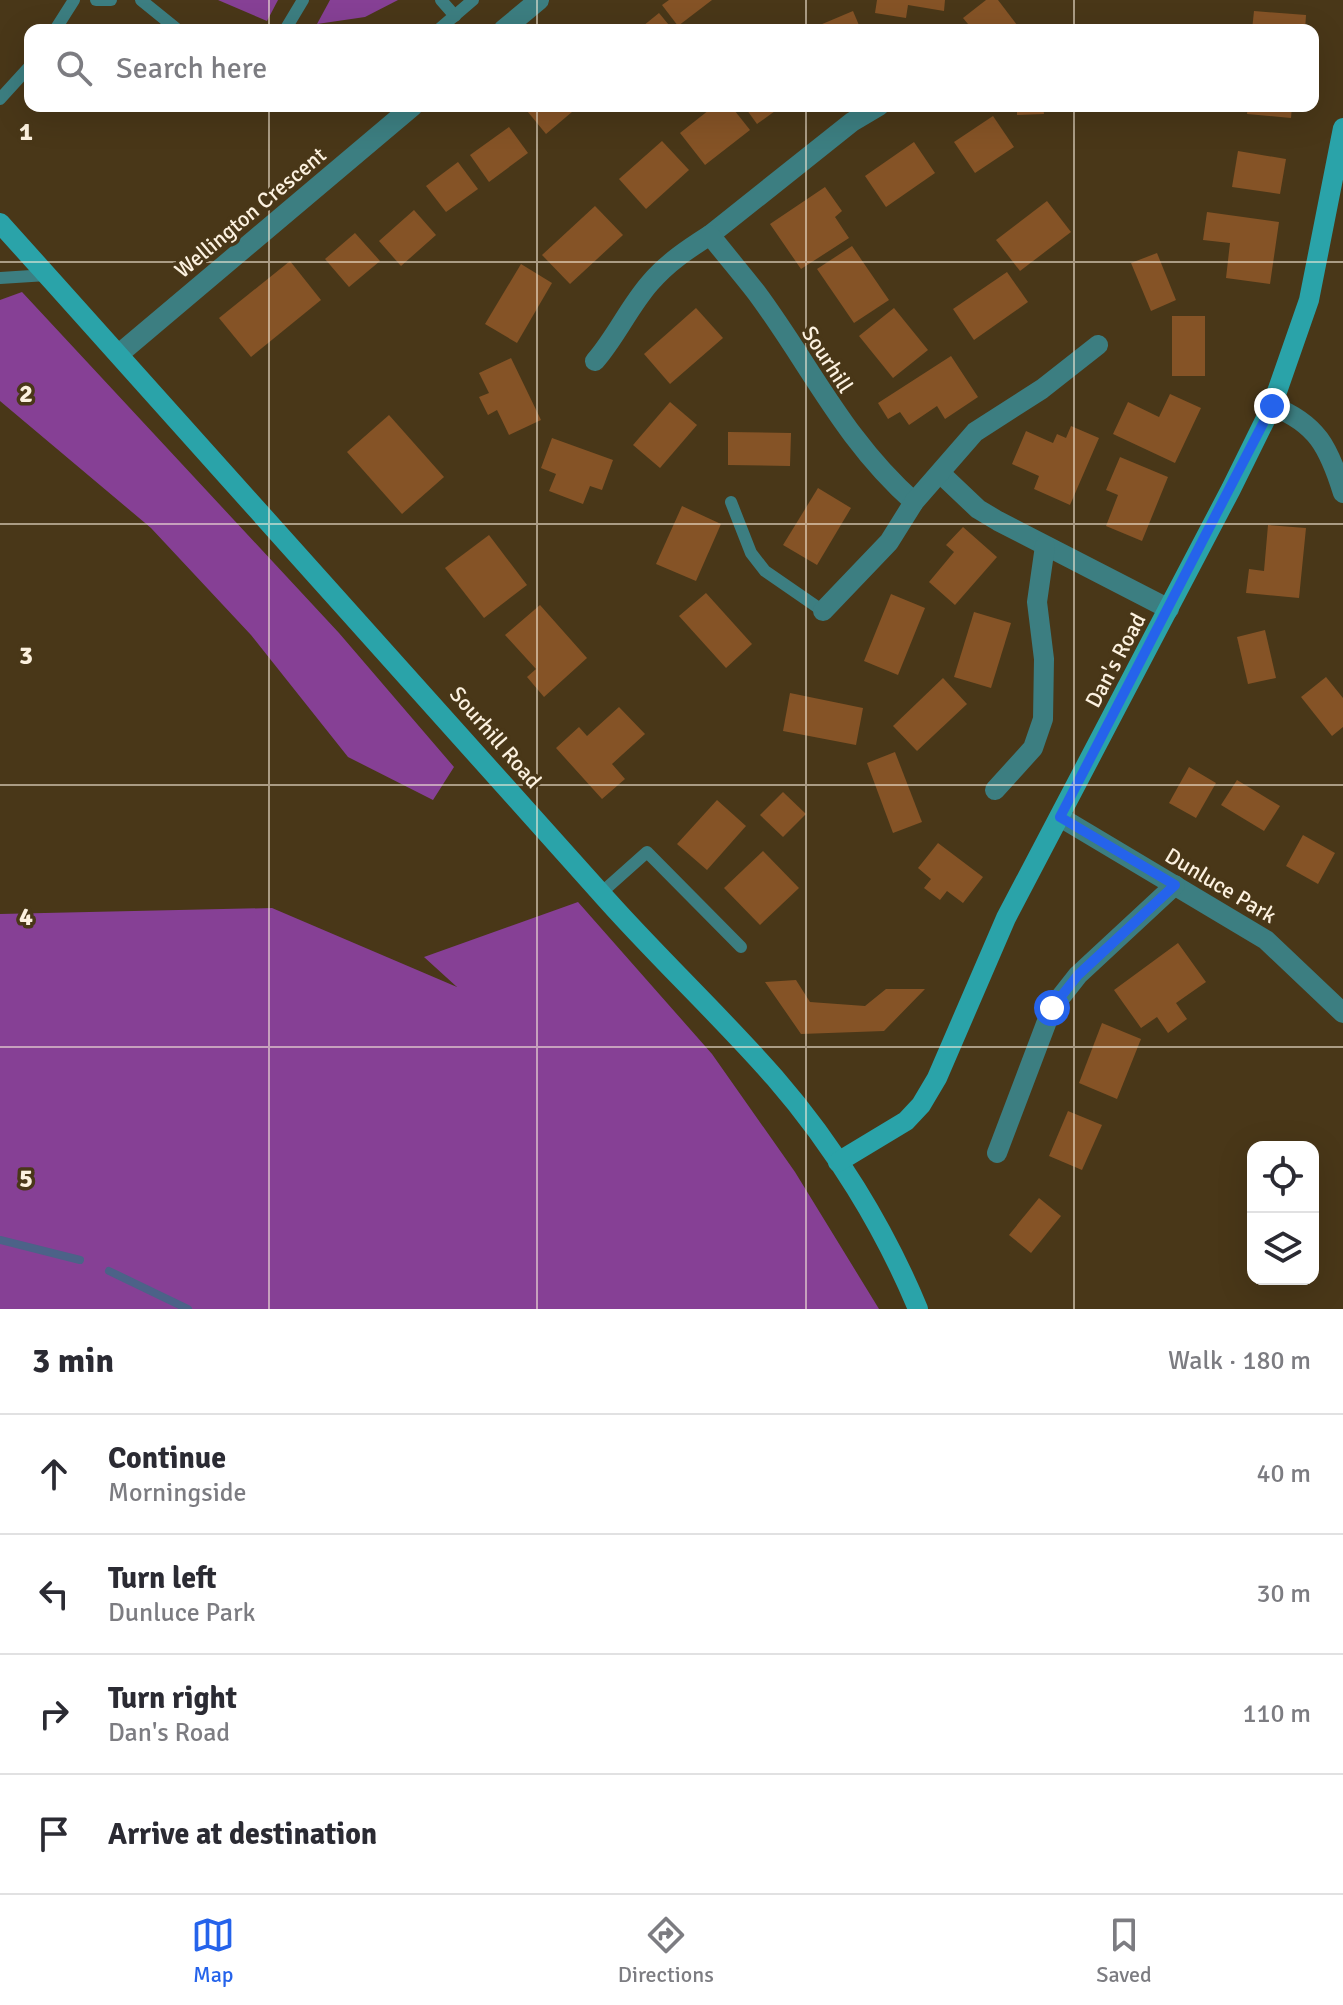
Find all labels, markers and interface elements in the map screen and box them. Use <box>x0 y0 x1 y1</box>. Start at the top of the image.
search box <box>24 24 1319 112</box>
icon: search <box>52 46 96 90</box>
text: Search here <box>116 50 267 87</box>
text: 1 <box>19 116 33 148</box>
street label: Wellington Crescent <box>169 141 332 284</box>
street label: Sourhill <box>796 321 859 398</box>
text: 2 <box>19 378 33 410</box>
route end <box>1254 388 1290 424</box>
street label: Dan's Road <box>1079 608 1152 712</box>
text: 3 <box>19 640 33 672</box>
street label: Sourhill Road <box>444 681 547 794</box>
street label: Dunluce Park <box>1160 842 1281 929</box>
text: 4 <box>19 901 33 933</box>
route start <box>1034 990 1070 1026</box>
map controls <box>1247 1141 1319 1285</box>
button: locate <box>1247 1141 1319 1213</box>
text: 5 <box>19 1163 33 1195</box>
button: layers <box>1247 1213 1319 1285</box>
text: 3 min <box>32 1340 114 1382</box>
text: Walk · 180 m <box>1168 1345 1311 1377</box>
text: Continue <box>108 1440 226 1477</box>
icon: ahead <box>32 1452 76 1496</box>
text: 40 m <box>1256 1458 1311 1490</box>
text: Morningside <box>108 1477 247 1509</box>
text: Turn left <box>108 1560 217 1597</box>
icon: left <box>32 1572 76 1616</box>
text: 30 m <box>1256 1578 1311 1610</box>
text: Dunluce Park <box>108 1597 256 1629</box>
text: Turn right <box>108 1680 237 1717</box>
icon: right <box>32 1692 76 1736</box>
text: 110 m <box>1242 1698 1311 1730</box>
text: Dan's Road <box>108 1717 230 1749</box>
icon: arrive <box>32 1812 76 1856</box>
text: Arrive at destination <box>108 1816 377 1853</box>
tab: Map <box>191 1913 235 1988</box>
tab: Directions <box>618 1913 714 1988</box>
tab: Saved <box>1096 1913 1152 1988</box>

